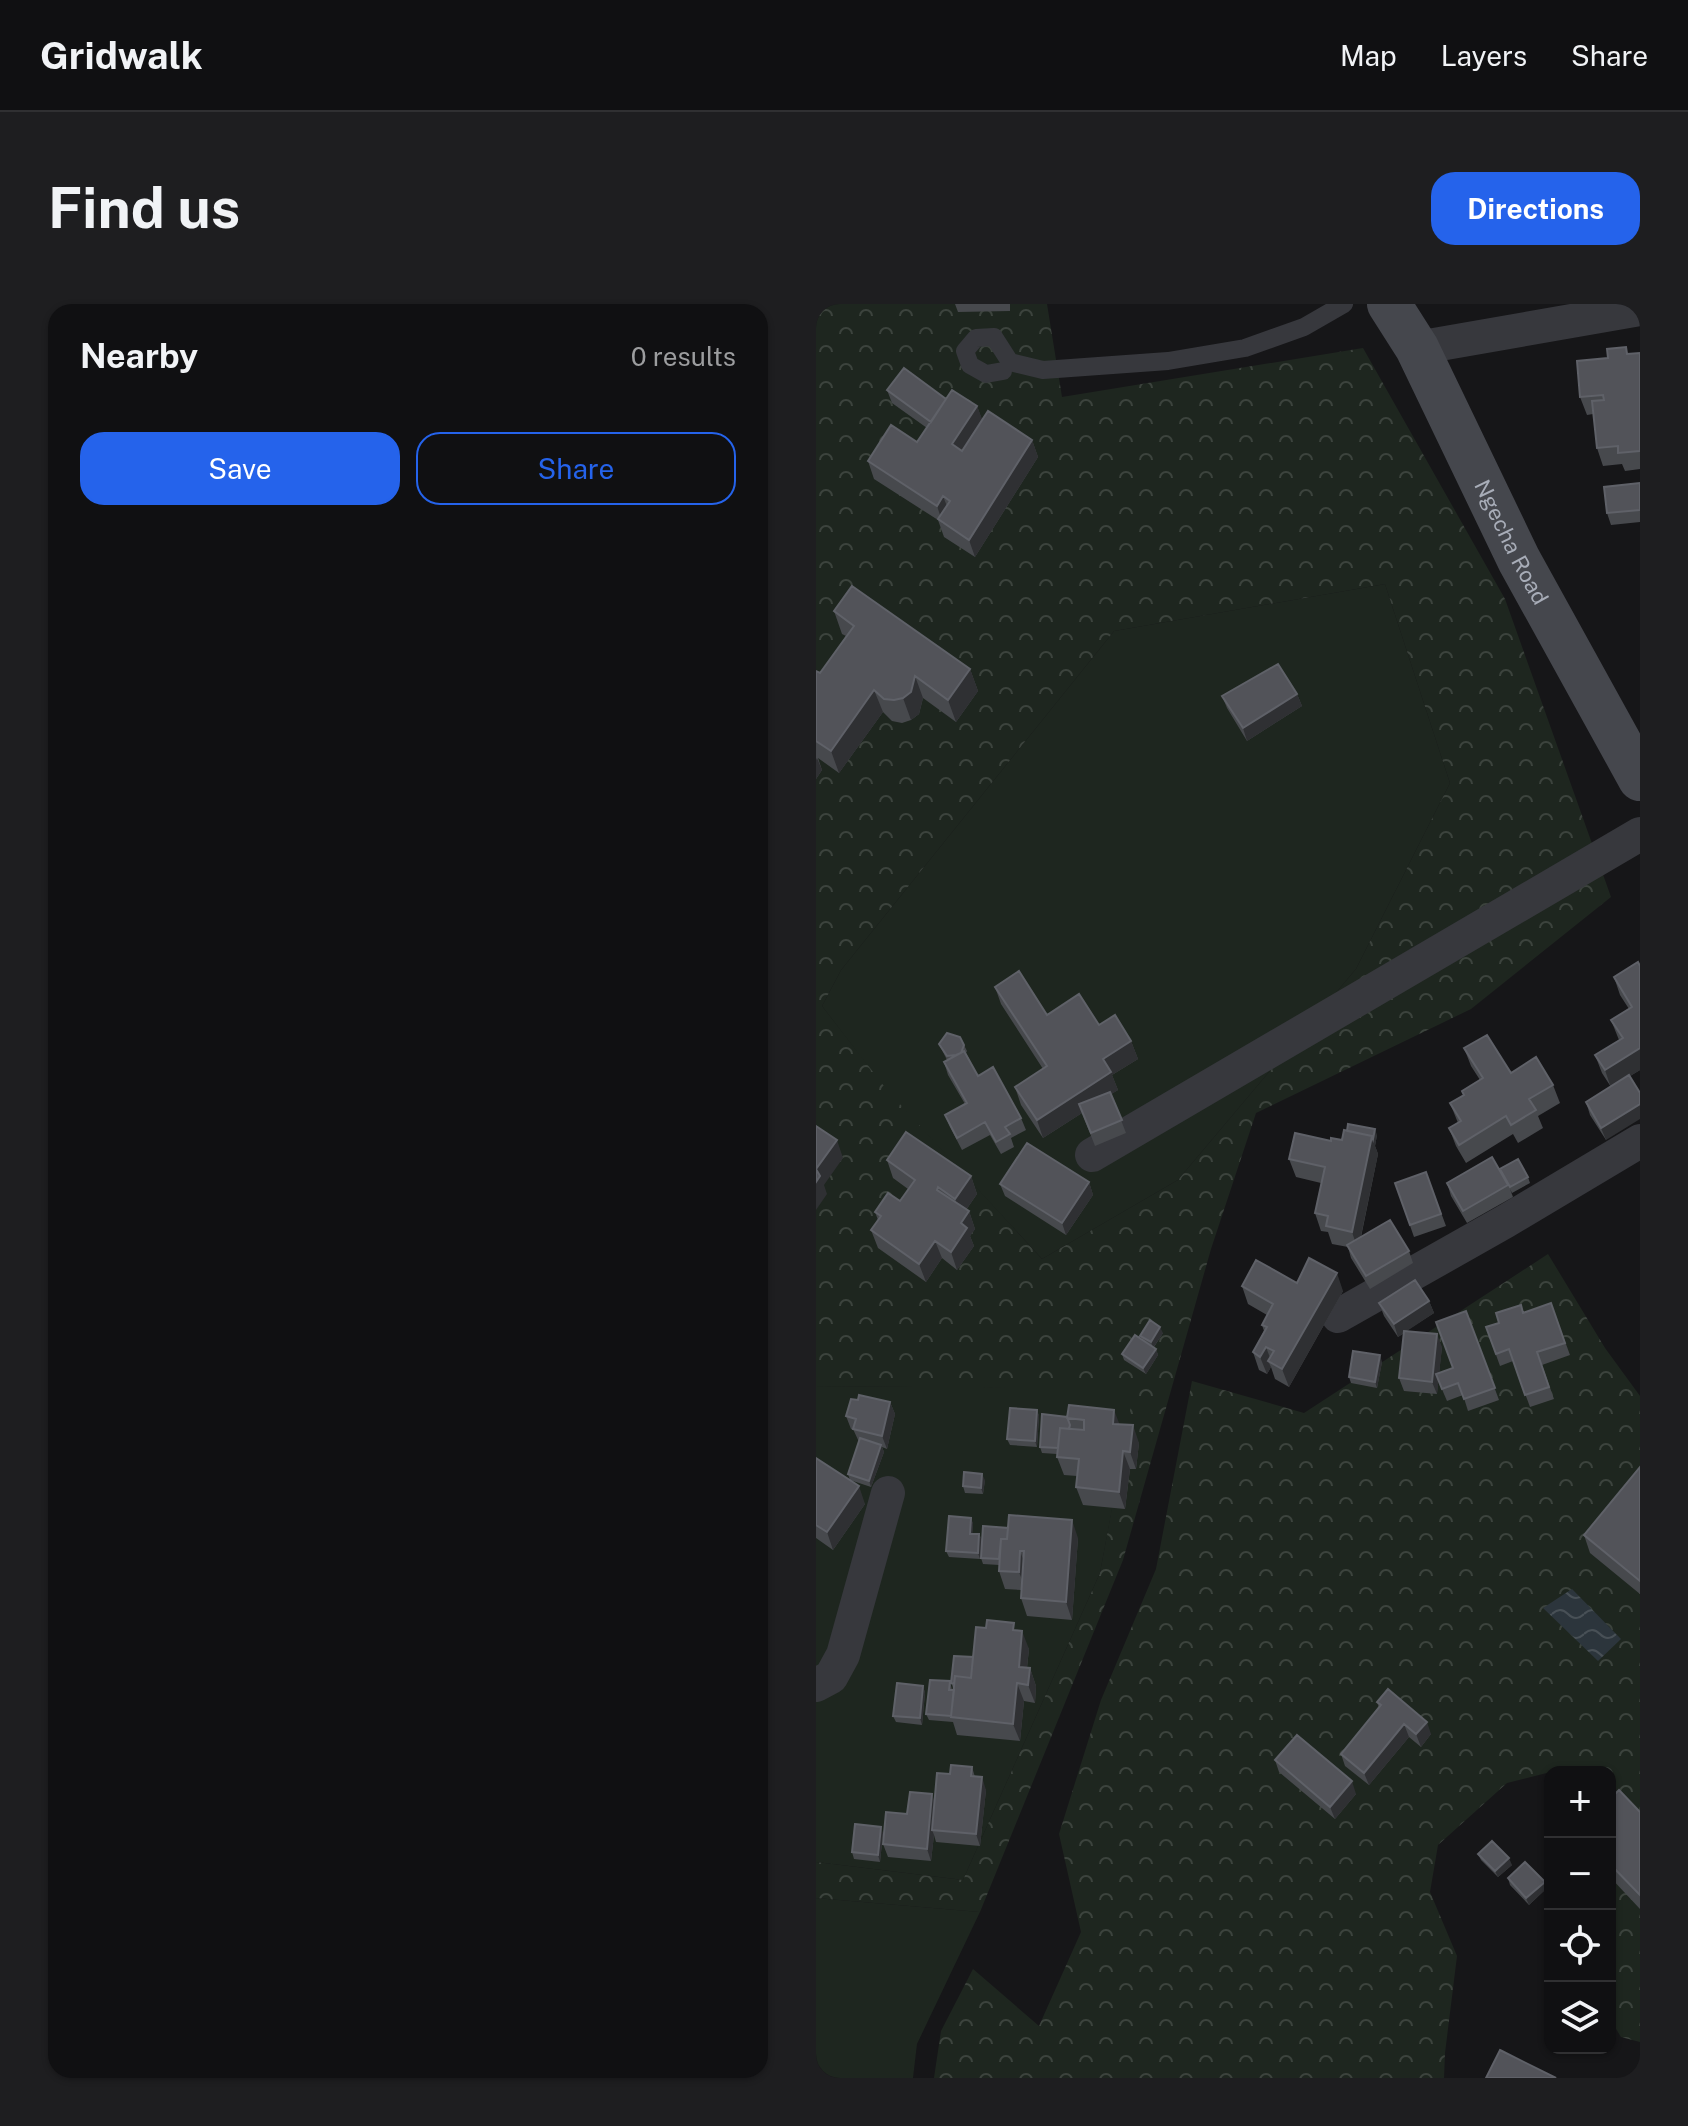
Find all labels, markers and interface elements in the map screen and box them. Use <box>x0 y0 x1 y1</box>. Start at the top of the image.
text: Gridwalk <box>40 33 203 78</box>
text: Map <box>1340 39 1397 72</box>
text: Layers <box>1441 39 1527 72</box>
text: Share <box>1571 39 1648 72</box>
button: Directions <box>1431 172 1640 245</box>
text: Find us <box>48 175 240 241</box>
text: Nearby <box>80 336 198 376</box>
text: 0 results <box>631 341 736 372</box>
button: Save <box>80 432 400 505</box>
button: Share <box>416 432 736 505</box>
street label: Ngecha Road <box>1469 475 1554 609</box>
map controls <box>1544 1766 1616 2054</box>
button: + <box>1544 1766 1616 1838</box>
button: − <box>1544 1838 1616 1910</box>
button: locate <box>1544 1910 1616 1982</box>
button: layers <box>1544 1982 1616 2054</box>

